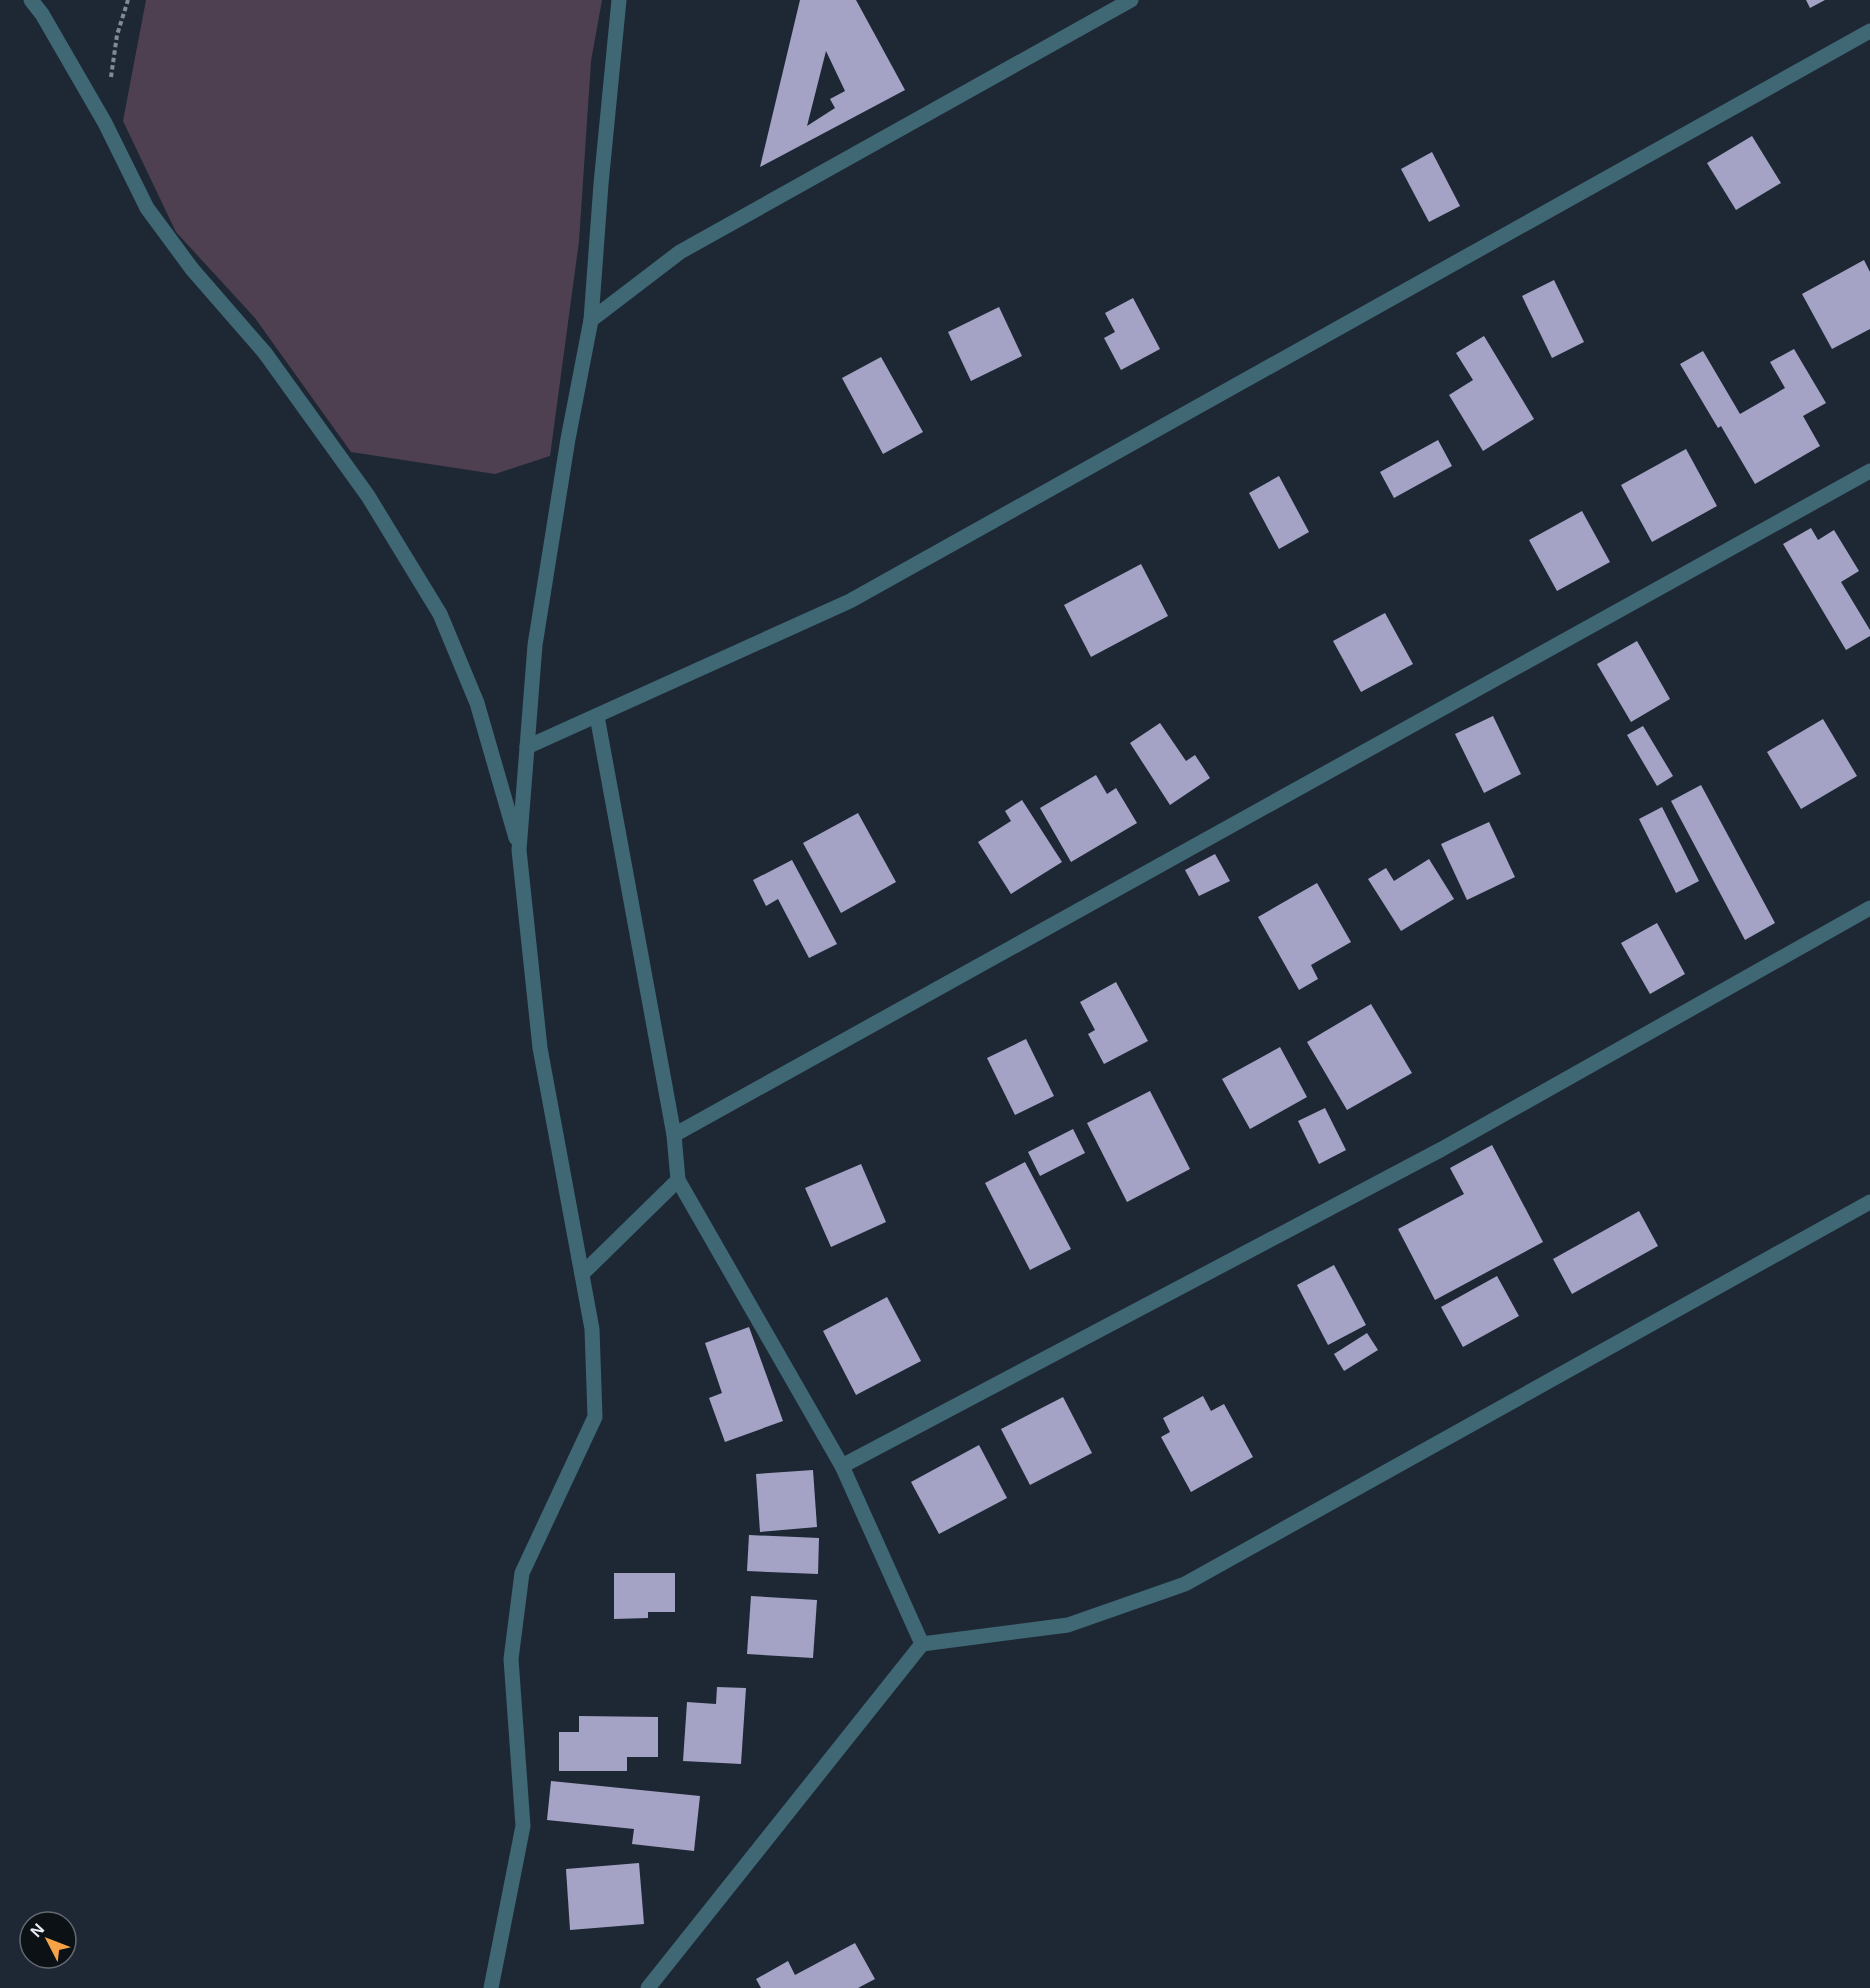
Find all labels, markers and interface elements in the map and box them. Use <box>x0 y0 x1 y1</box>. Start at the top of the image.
north arrow <box>18 1910 78 1970</box>
text: N <box>27 1920 47 1940</box>

